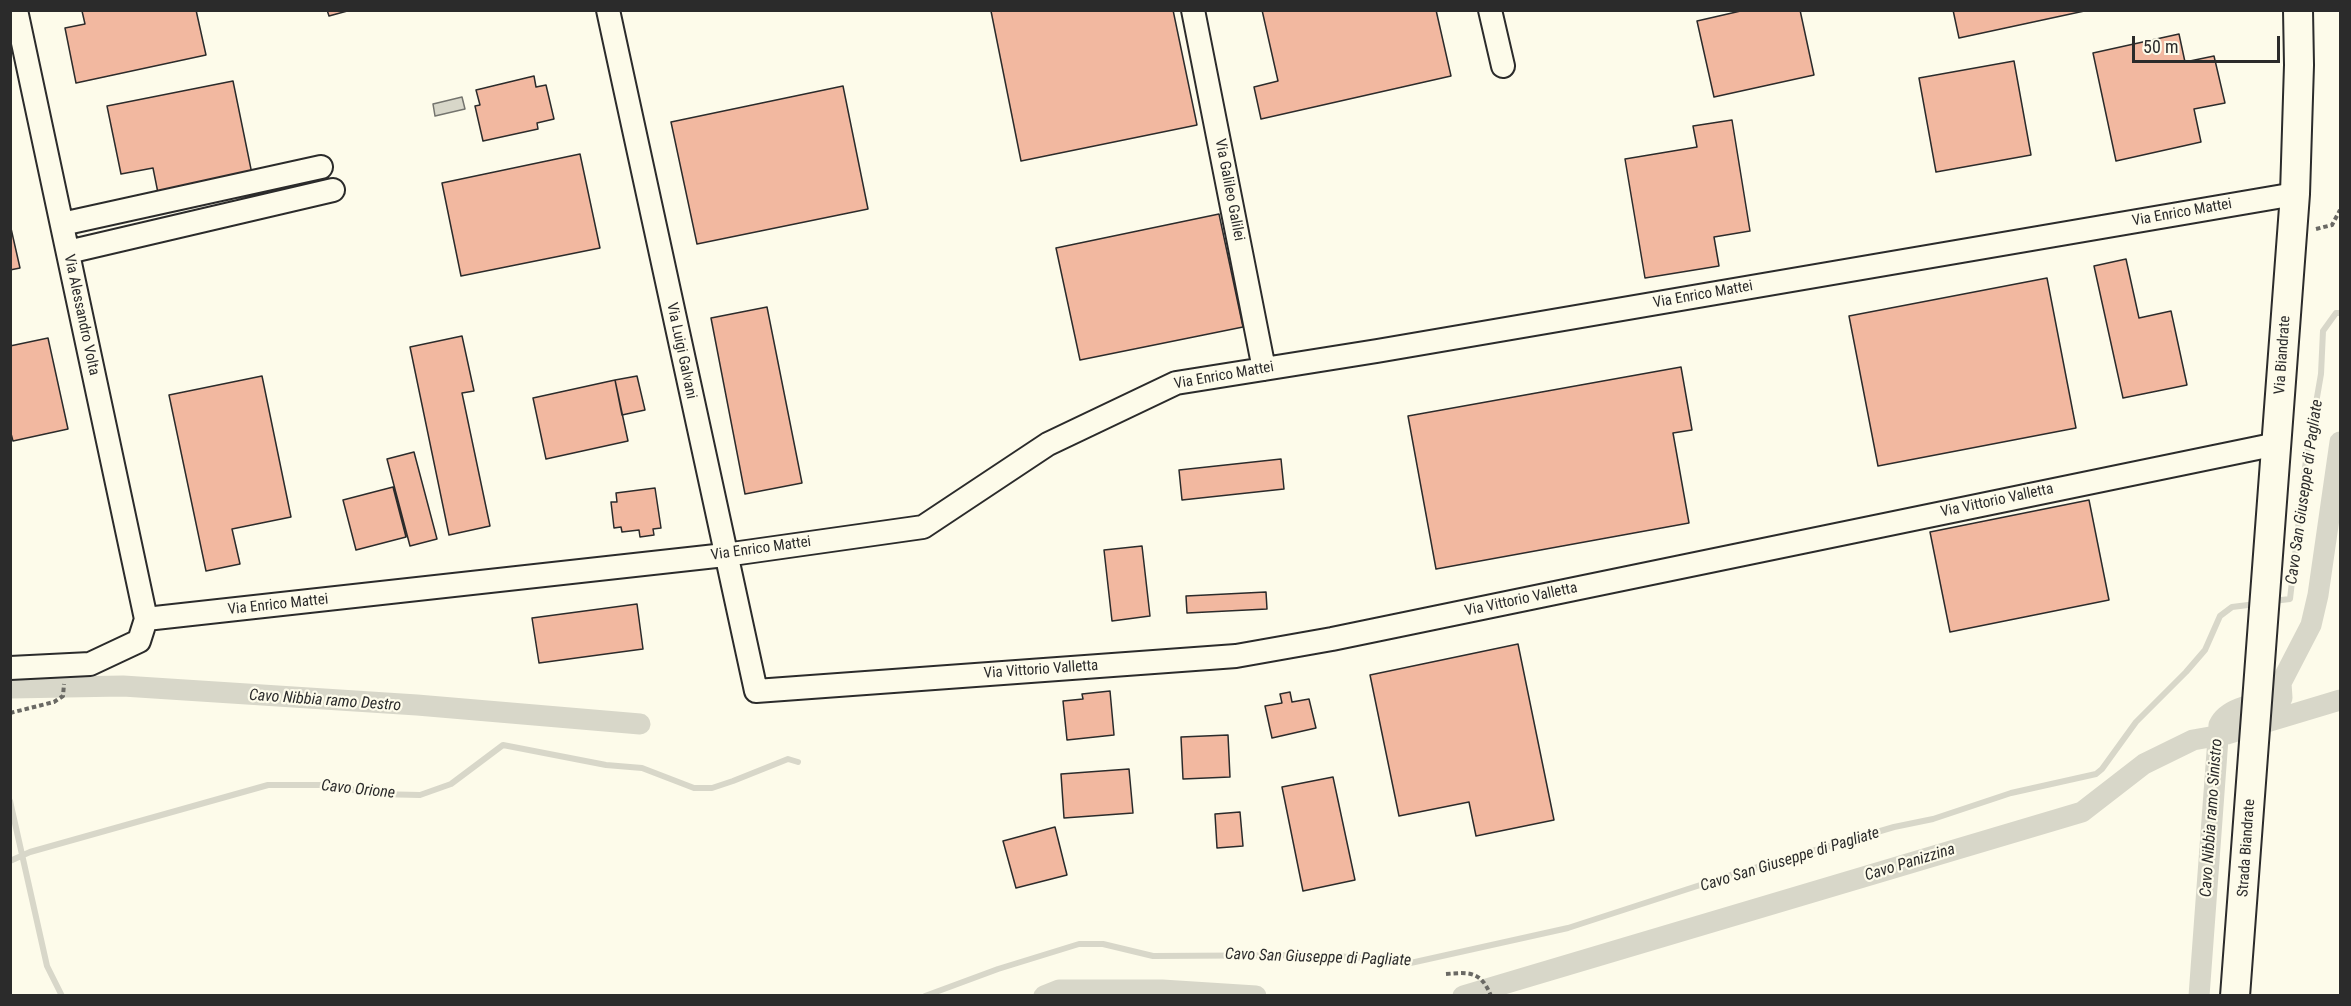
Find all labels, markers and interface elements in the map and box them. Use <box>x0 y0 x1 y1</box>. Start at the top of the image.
scale bar <box>2135 24 2284 62</box>
text: 50 m <box>2143 36 2178 57</box>
street label: Via Galileo Galilei <box>1210 137 1248 243</box>
street label: Via Enrico Mattei <box>2131 195 2233 231</box>
street label: Via Alessandro Volta <box>59 253 103 377</box>
street label: Via Enrico Mattei <box>1652 277 1754 313</box>
street label: Via Luigi Galvani <box>662 301 700 401</box>
street label: Via Biandrate <box>2271 315 2295 395</box>
street label: Via Enrico Mattei <box>1173 358 1275 394</box>
water label: Cavo San Giuseppe di Pagliate <box>2283 398 2327 586</box>
street label: Via Vittorio Valletta <box>1939 480 2055 522</box>
street label: Via Enrico Mattei <box>710 533 812 565</box>
street label: Via Vittorio Valletta <box>1463 579 1579 621</box>
street label: Via Enrico Mattei <box>227 591 329 619</box>
street label: Via Vittorio Valletta <box>983 657 1099 683</box>
water label: Cavo Nibbia ramo Destro <box>248 686 402 716</box>
water label: Cavo Nibbia ramo Sinistro <box>2197 738 2227 898</box>
water label: Cavo Orione <box>320 777 396 803</box>
street label: Strada Biandrate <box>2235 798 2259 898</box>
water label: Cavo San Giuseppe di Pagliate <box>1698 824 1882 896</box>
water label: Cavo Panizzina <box>1863 840 1957 886</box>
water label: Cavo San Giuseppe di Pagliate <box>1224 945 1412 971</box>

